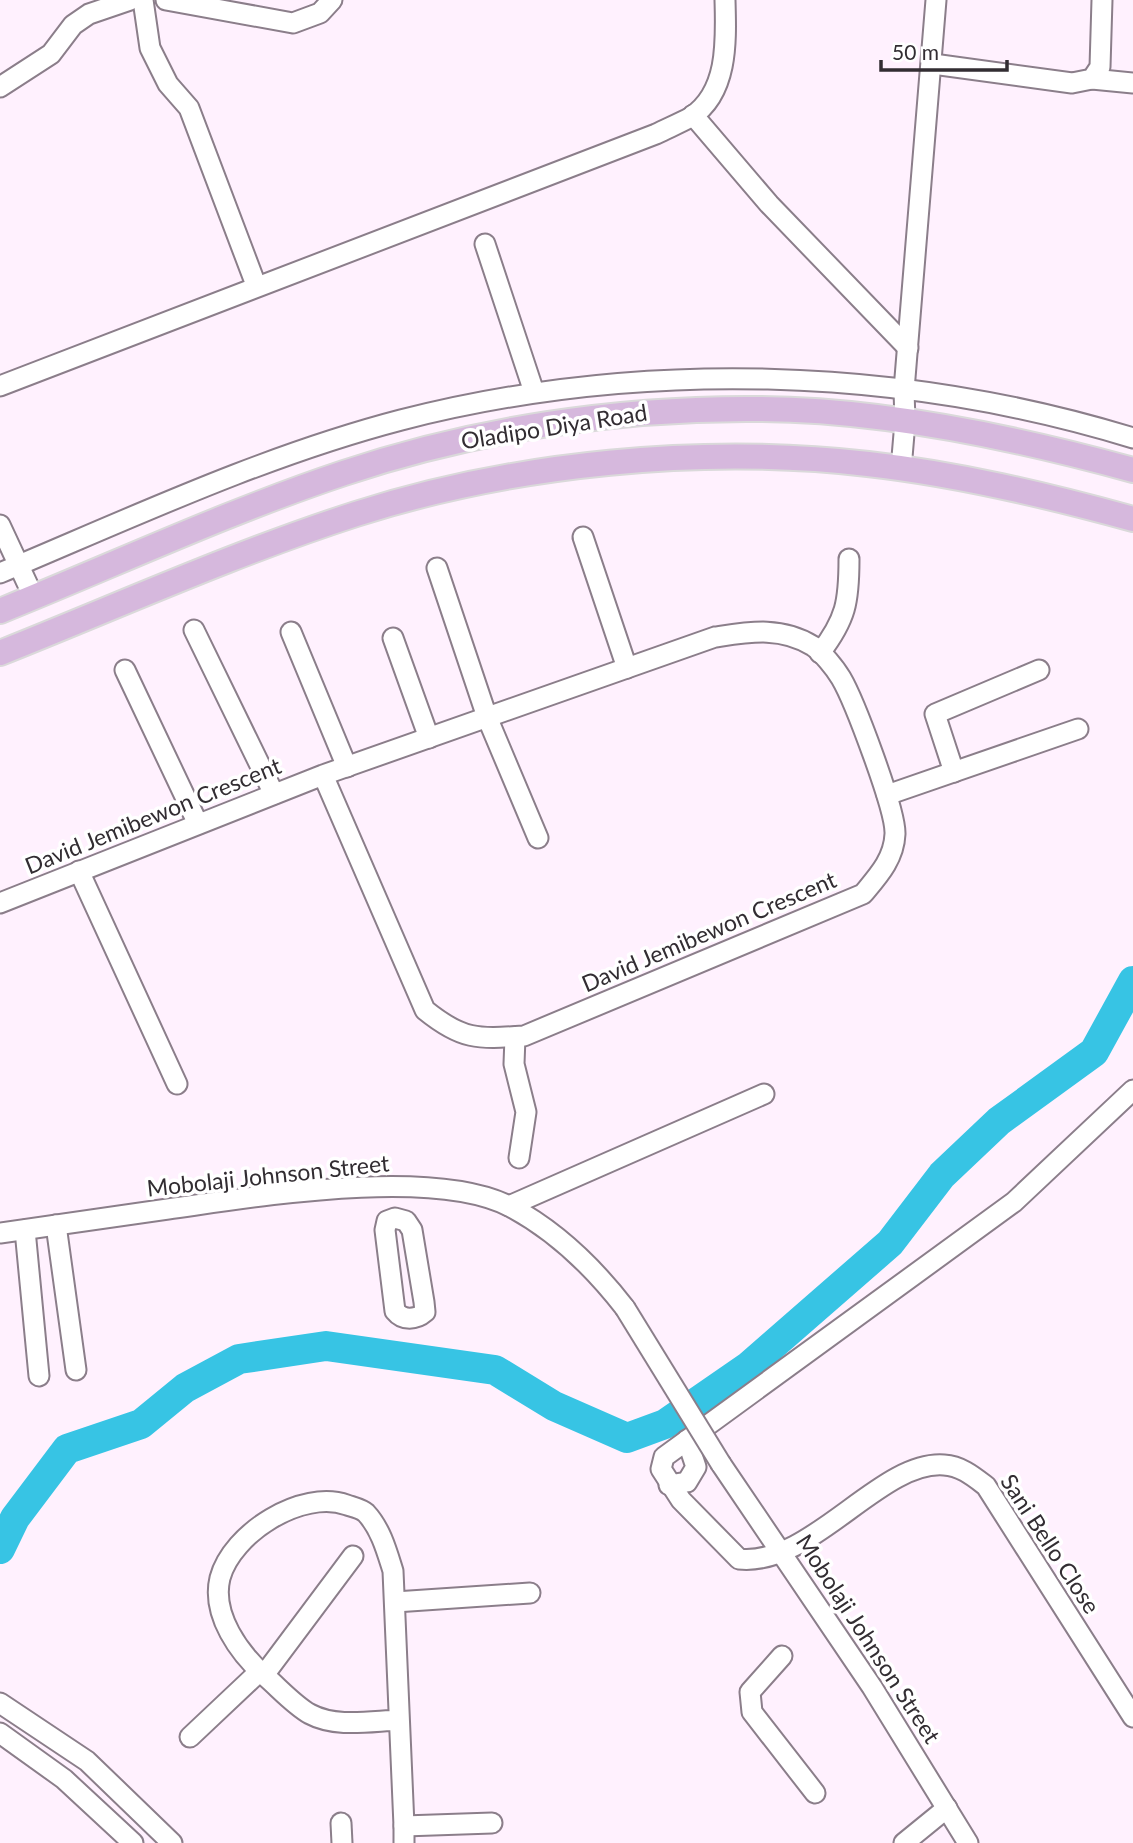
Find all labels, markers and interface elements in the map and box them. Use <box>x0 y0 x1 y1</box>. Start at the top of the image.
scale bar <box>881 28 1007 72</box>
text: 50 m <box>892 39 939 64</box>
street label: Oladipo Diya Road <box>459 397 649 455</box>
street label: David Jemibewon Crescent <box>21 751 285 879</box>
street label: David Jemibewon Crescent <box>577 864 841 997</box>
street label: Mobolaji Johnson Street <box>145 1148 391 1202</box>
street label: Sani Bello Close <box>995 1469 1106 1618</box>
street label: Mobolaji Johnson Street <box>791 1529 947 1749</box>

